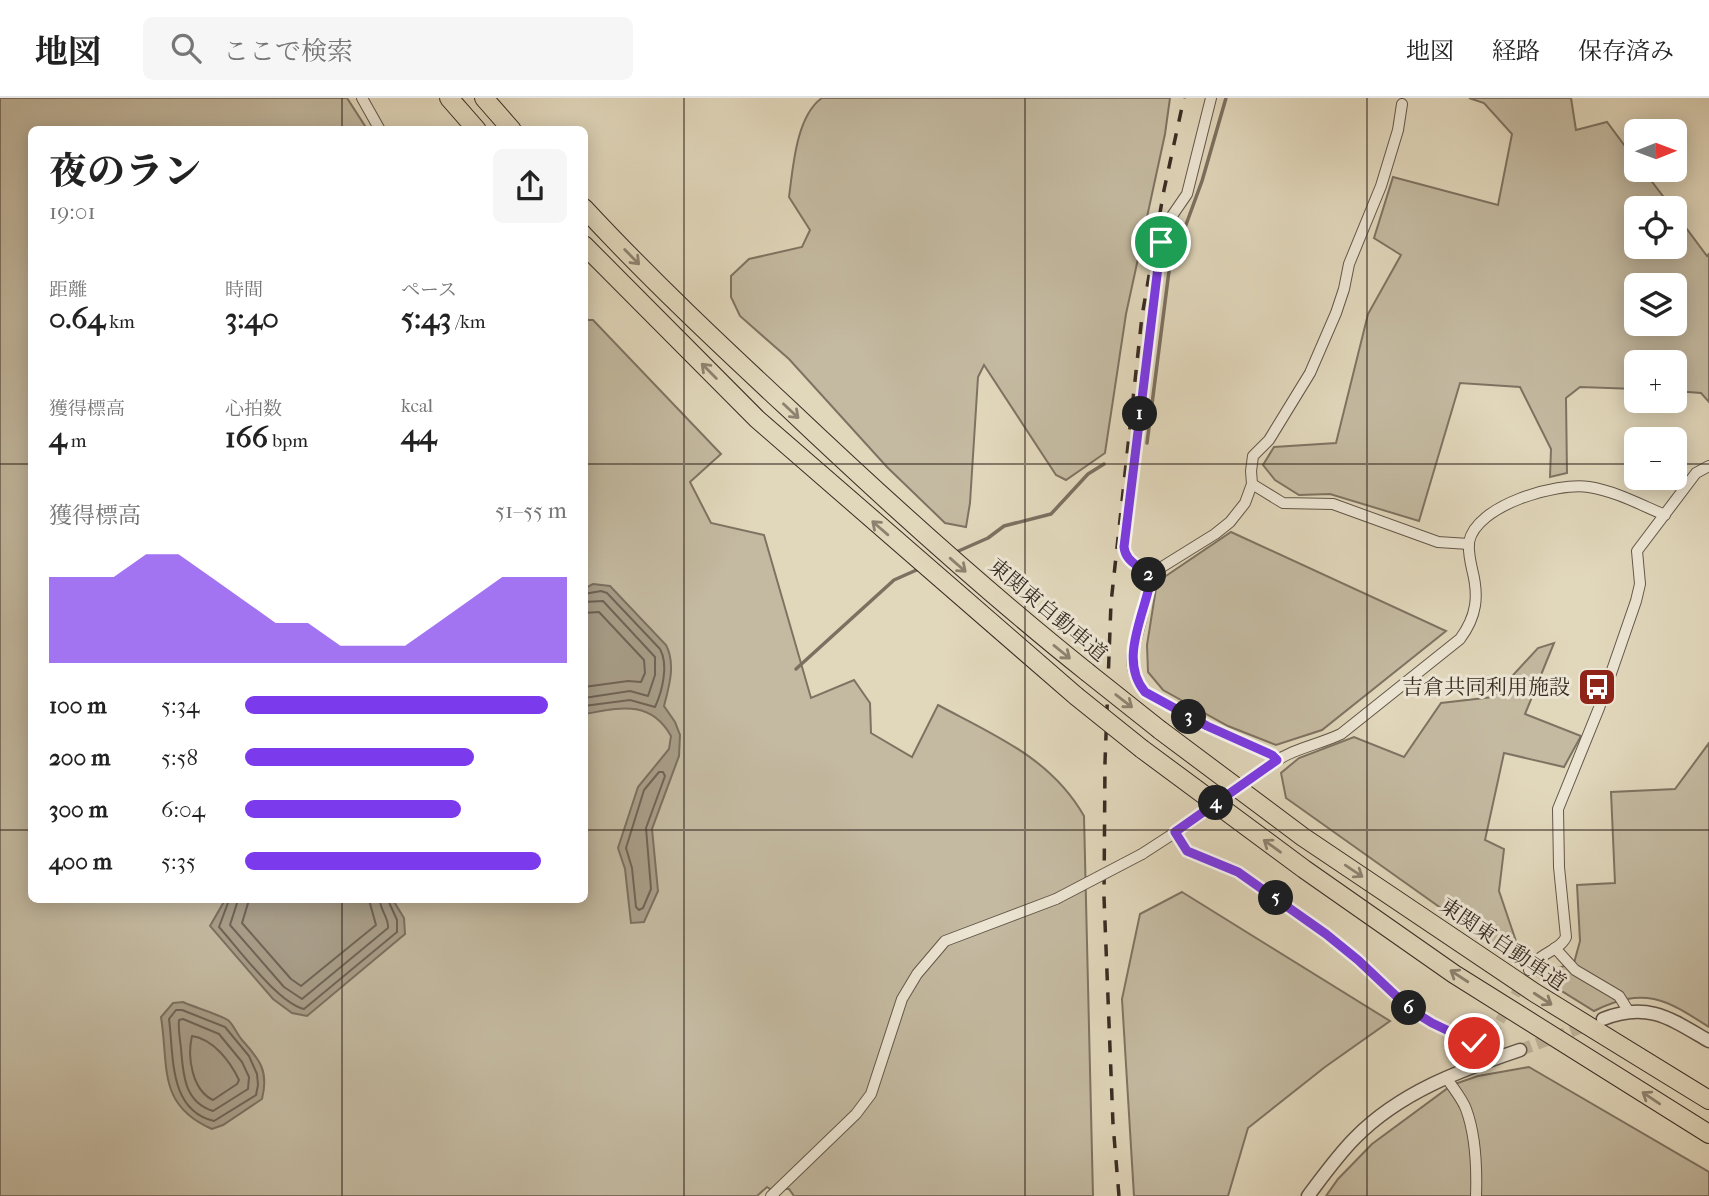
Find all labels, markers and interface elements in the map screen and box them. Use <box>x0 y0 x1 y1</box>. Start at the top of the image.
search box <box>143 17 633 80</box>
icon: search <box>167 29 205 67</box>
text: 地図 <box>35 33 101 72</box>
text: ここで検索 <box>223 36 353 67</box>
text: 地図 <box>1406 37 1454 65</box>
text: 経路 <box>1492 37 1540 65</box>
text: 保存済み <box>1578 37 1674 65</box>
north arrow <box>1624 119 1687 182</box>
map controls <box>1624 119 1687 490</box>
text: 夜のラン <box>49 149 201 194</box>
button: share <box>493 149 567 223</box>
button: locate <box>1624 196 1687 259</box>
text: 19:01 <box>49 198 96 225</box>
pin <box>1131 212 1191 272</box>
icon: arrive <box>1142 223 1180 261</box>
one-way arrow <box>623 249 640 266</box>
button: layers <box>1624 273 1687 336</box>
text: 距離 <box>49 279 87 301</box>
text: 時間 <box>225 279 263 301</box>
text: ペース <box>401 279 457 301</box>
text: 0.64 <box>49 301 105 336</box>
text: 3:40 <box>225 301 279 336</box>
text: 5:43 <box>401 301 451 336</box>
text: km <box>105 311 135 333</box>
text: /km <box>451 311 486 333</box>
button: + <box>1624 350 1687 413</box>
one-way arrow <box>701 363 718 380</box>
text: kcal <box>401 395 433 417</box>
pin: 1 <box>1122 396 1158 432</box>
text: 獲得標高 <box>49 398 125 420</box>
text: 心拍数 <box>225 398 282 420</box>
text: 1 <box>1136 402 1143 424</box>
one-way arrow <box>782 403 800 419</box>
text: 44 <box>401 417 437 452</box>
text: 4 <box>49 420 67 455</box>
text: 166 <box>225 420 268 455</box>
button: − <box>1624 427 1687 490</box>
text: m <box>67 430 87 452</box>
text: bpm <box>268 430 308 452</box>
text: 51–55 m <box>495 497 567 524</box>
text: 獲得標高 <box>49 502 141 529</box>
one-way arrow <box>871 520 889 536</box>
street label: 東関東自動車道 <box>984 554 1112 666</box>
one-way arrow <box>949 557 967 573</box>
pin: 2 <box>1132 558 1166 592</box>
text: 2 <box>1144 563 1153 585</box>
one-way arrow <box>1052 645 1070 660</box>
bus stop icon: 吉倉共同利用施設 <box>1576 666 1618 708</box>
place label: 吉倉共同利用施設 <box>1402 675 1570 699</box>
text: 100 m <box>49 692 107 719</box>
text: 5:34 <box>161 692 200 719</box>
one-way arrow <box>1114 694 1132 709</box>
pin: 3 <box>1172 700 1206 734</box>
text: 3 <box>1185 705 1192 727</box>
text: 200 m <box>49 744 110 771</box>
text: 5:58 <box>161 744 198 771</box>
pin: 4 <box>1198 786 1234 820</box>
text: 4 <box>1210 791 1221 813</box>
text: 300 m <box>49 796 108 823</box>
text: 6:04 <box>161 796 205 823</box>
one-way arrow <box>1263 839 1282 853</box>
text: 400 m <box>49 848 112 875</box>
text: 5:35 <box>161 848 196 875</box>
one-way arrow <box>1344 864 1363 879</box>
pin: 5 <box>1258 880 1294 916</box>
text: 5 <box>1271 886 1280 908</box>
street label: 東関東自動車道 <box>1435 893 1571 995</box>
one-way arrow <box>1450 969 1469 984</box>
pin: 6 <box>1392 990 1426 1026</box>
one-way arrow <box>1532 992 1552 1006</box>
text: 6 <box>1403 996 1414 1018</box>
pin <box>1444 1013 1504 1073</box>
icon: check <box>1455 1024 1493 1062</box>
one-way arrow <box>1642 1091 1661 1105</box>

